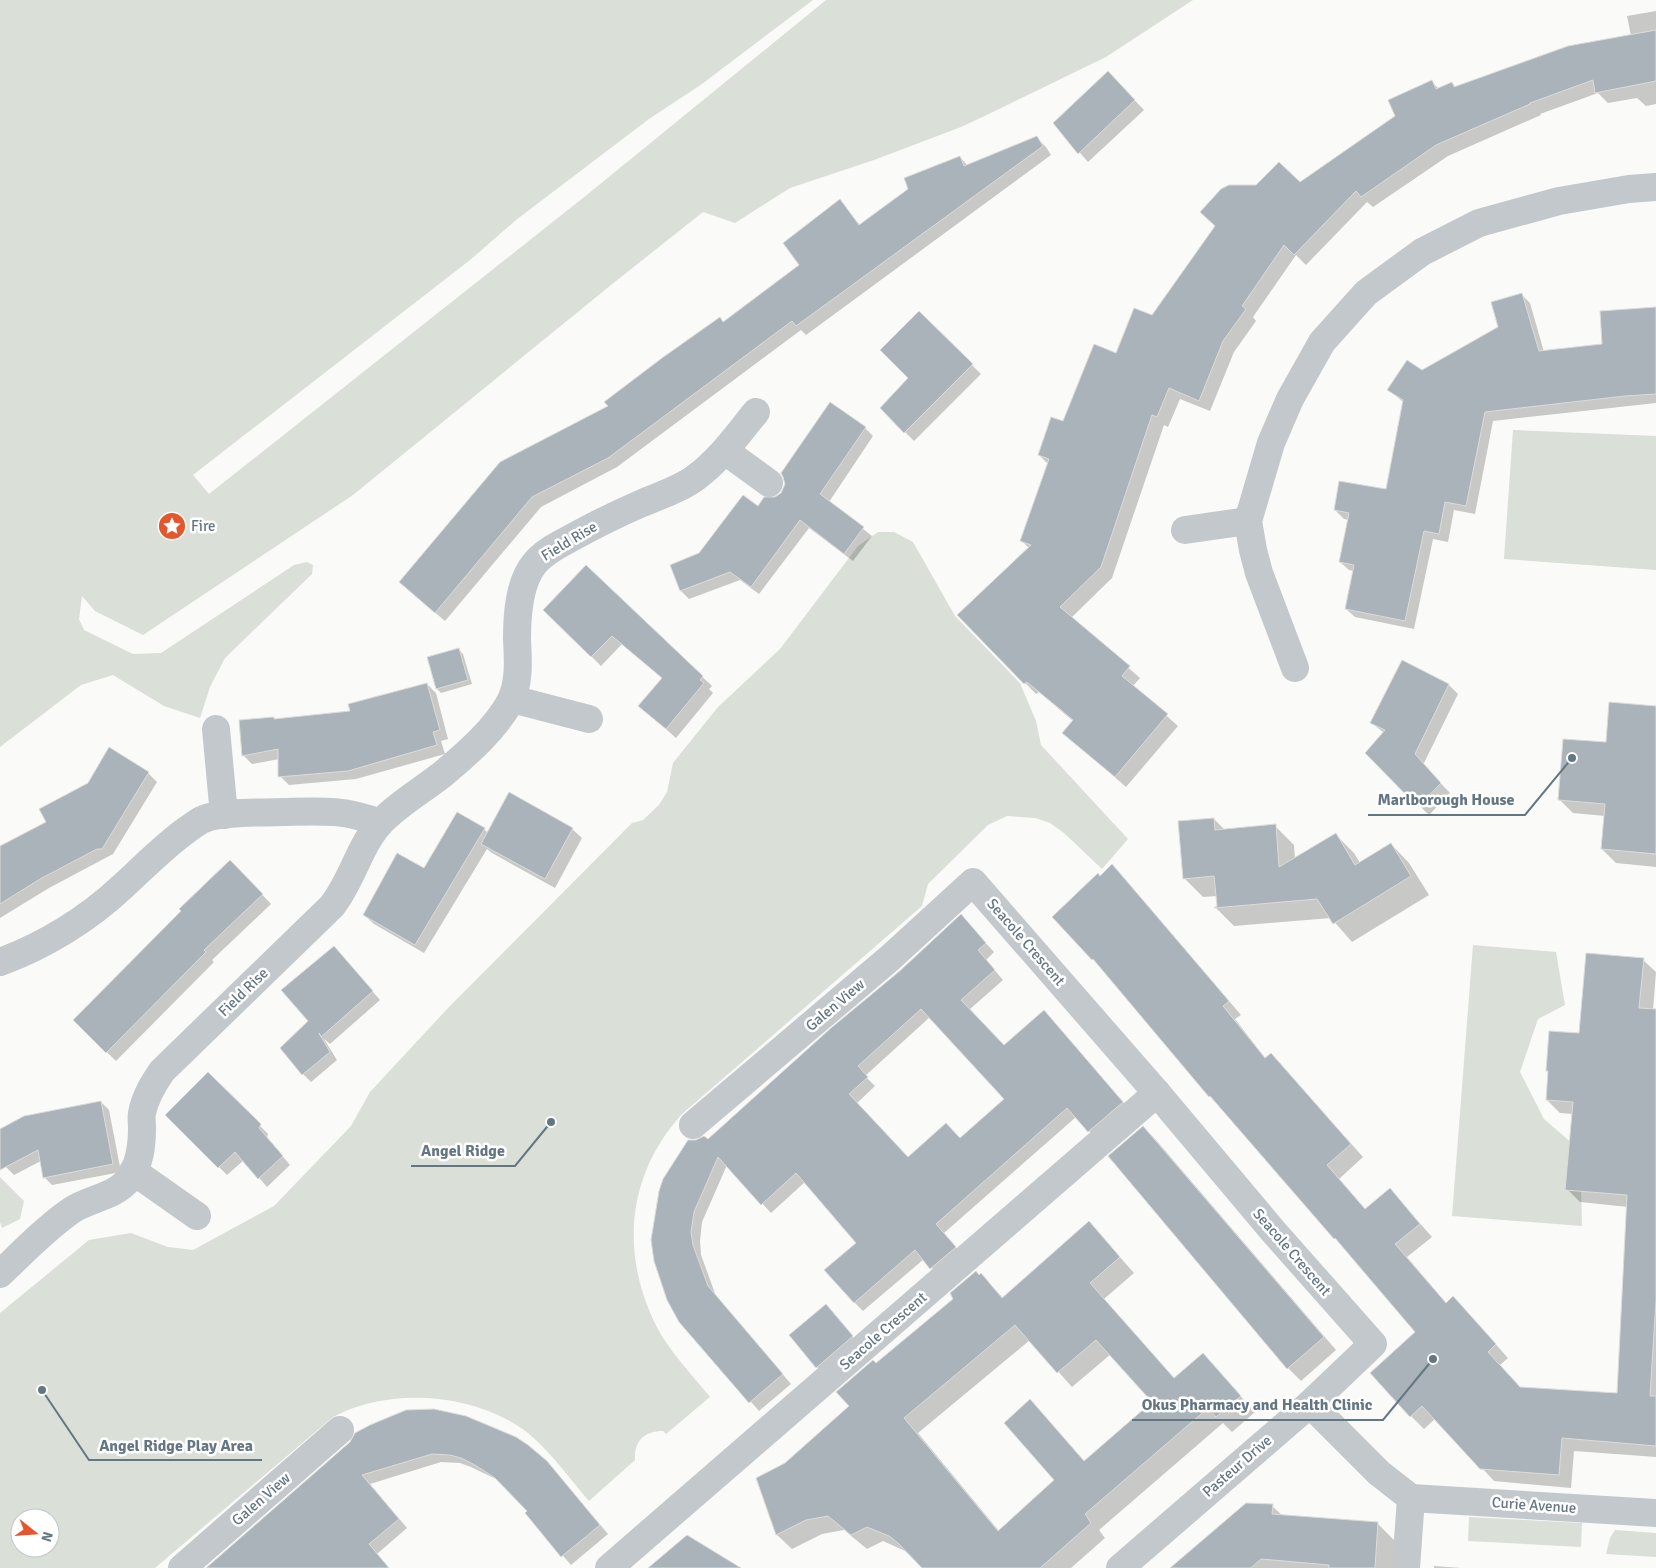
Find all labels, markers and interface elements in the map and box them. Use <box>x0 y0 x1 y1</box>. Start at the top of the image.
place icon: Fire <box>157 511 187 541</box>
place label: Fire <box>191 517 216 535</box>
street label: Field Rise <box>538 517 600 565</box>
callout: Marlborough House <box>1368 784 1525 815</box>
text: Marlborough House <box>1377 790 1515 810</box>
street label: Seacole Crescent <box>983 895 1069 989</box>
street label: Field Rise <box>214 964 272 1020</box>
street label: Galen View <box>802 975 868 1035</box>
callout: Angel Ridge <box>411 1135 515 1166</box>
text: Angel Ridge <box>421 1141 505 1161</box>
street label: Seacole Crescent <box>1249 1205 1335 1299</box>
street label: Seacole Crescent <box>836 1288 930 1374</box>
callout: Okus Pharmacy and Health Clinic <box>1132 1389 1383 1420</box>
text: Okus Pharmacy and Health Clinic <box>1142 1395 1373 1415</box>
callout: Angel Ridge Play Area <box>89 1429 262 1460</box>
street label: Pasteur Drive <box>1199 1431 1275 1501</box>
text: Angel Ridge Play Area <box>99 1436 253 1456</box>
street label: Galen View <box>228 1469 294 1529</box>
street label: Curie Avenue <box>1491 1493 1577 1517</box>
north arrow <box>10 1508 60 1558</box>
text: N <box>37 1530 57 1544</box>

